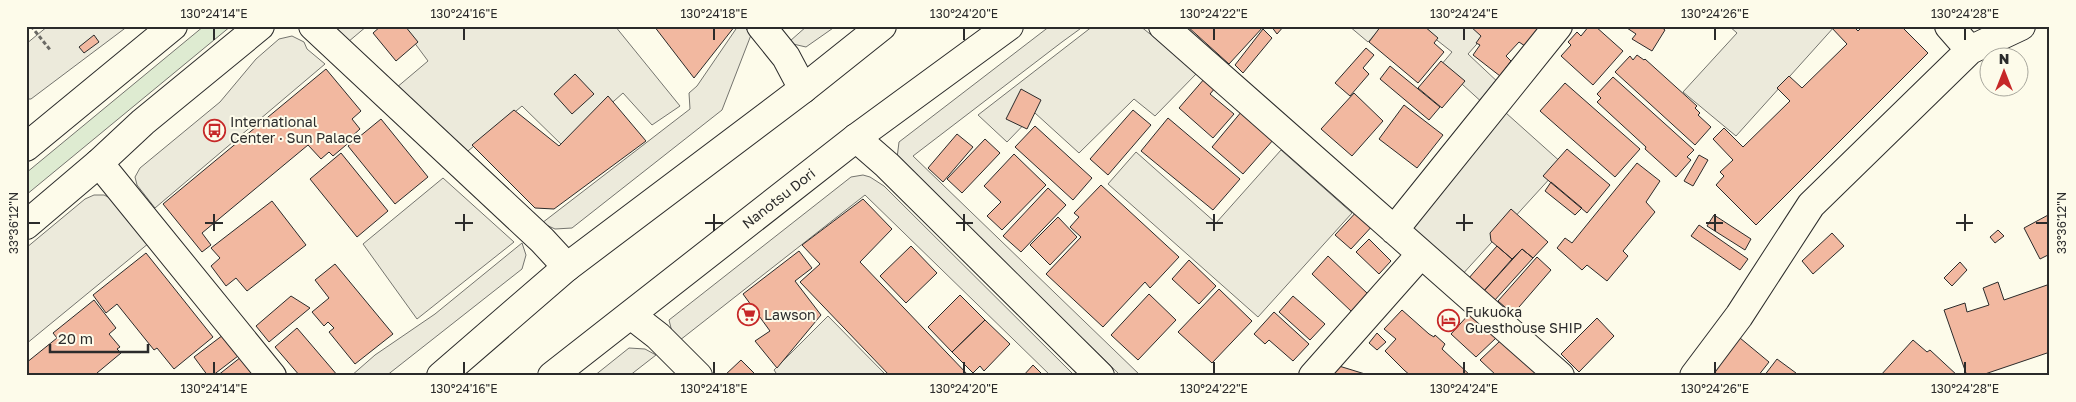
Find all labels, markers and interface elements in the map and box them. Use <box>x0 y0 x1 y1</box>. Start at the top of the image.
text: 130°24'14"E <box>180 6 248 21</box>
text: 130°24'16"E <box>431 6 497 21</box>
text: 130°24'18"E <box>680 6 748 21</box>
text: 130°24'20"E <box>930 6 998 21</box>
text: 130°24'22"E <box>1180 6 1248 21</box>
text: 130°24'24"E <box>1430 6 1498 21</box>
text: 130°24'26"E <box>1681 6 1749 21</box>
text: 130°24'28"E <box>1931 6 1999 21</box>
north arrow <box>1978 48 2028 98</box>
text: N <box>1999 50 2009 67</box>
place label: International Center · Sun Palace <box>230 113 361 146</box>
bus stop icon: International Center · Sun Palace <box>202 118 226 142</box>
street label: Nanotsu Dori <box>739 164 818 232</box>
text: 33°36'12"N <box>6 192 21 254</box>
text: 33°36'12"N <box>2054 192 2069 254</box>
supermarket icon: Lawson <box>736 303 760 327</box>
place label: Fukuoka Guesthouse SHIP <box>1465 303 1582 336</box>
place label: Lawson <box>764 306 816 323</box>
hotel icon: Fukuoka Guesthouse SHIP <box>1437 308 1461 332</box>
scale bar <box>50 322 148 354</box>
text: 20 m <box>58 329 93 347</box>
text: 130°24'14"E <box>180 381 248 396</box>
text: 130°24'16"E <box>431 381 497 396</box>
text: 130°24'18"E <box>680 381 748 396</box>
text: 130°24'20"E <box>930 381 998 396</box>
text: 130°24'22"E <box>1180 381 1248 396</box>
text: 130°24'24"E <box>1430 381 1498 396</box>
text: 130°24'26"E <box>1681 381 1749 396</box>
text: 130°24'28"E <box>1931 381 1999 396</box>

